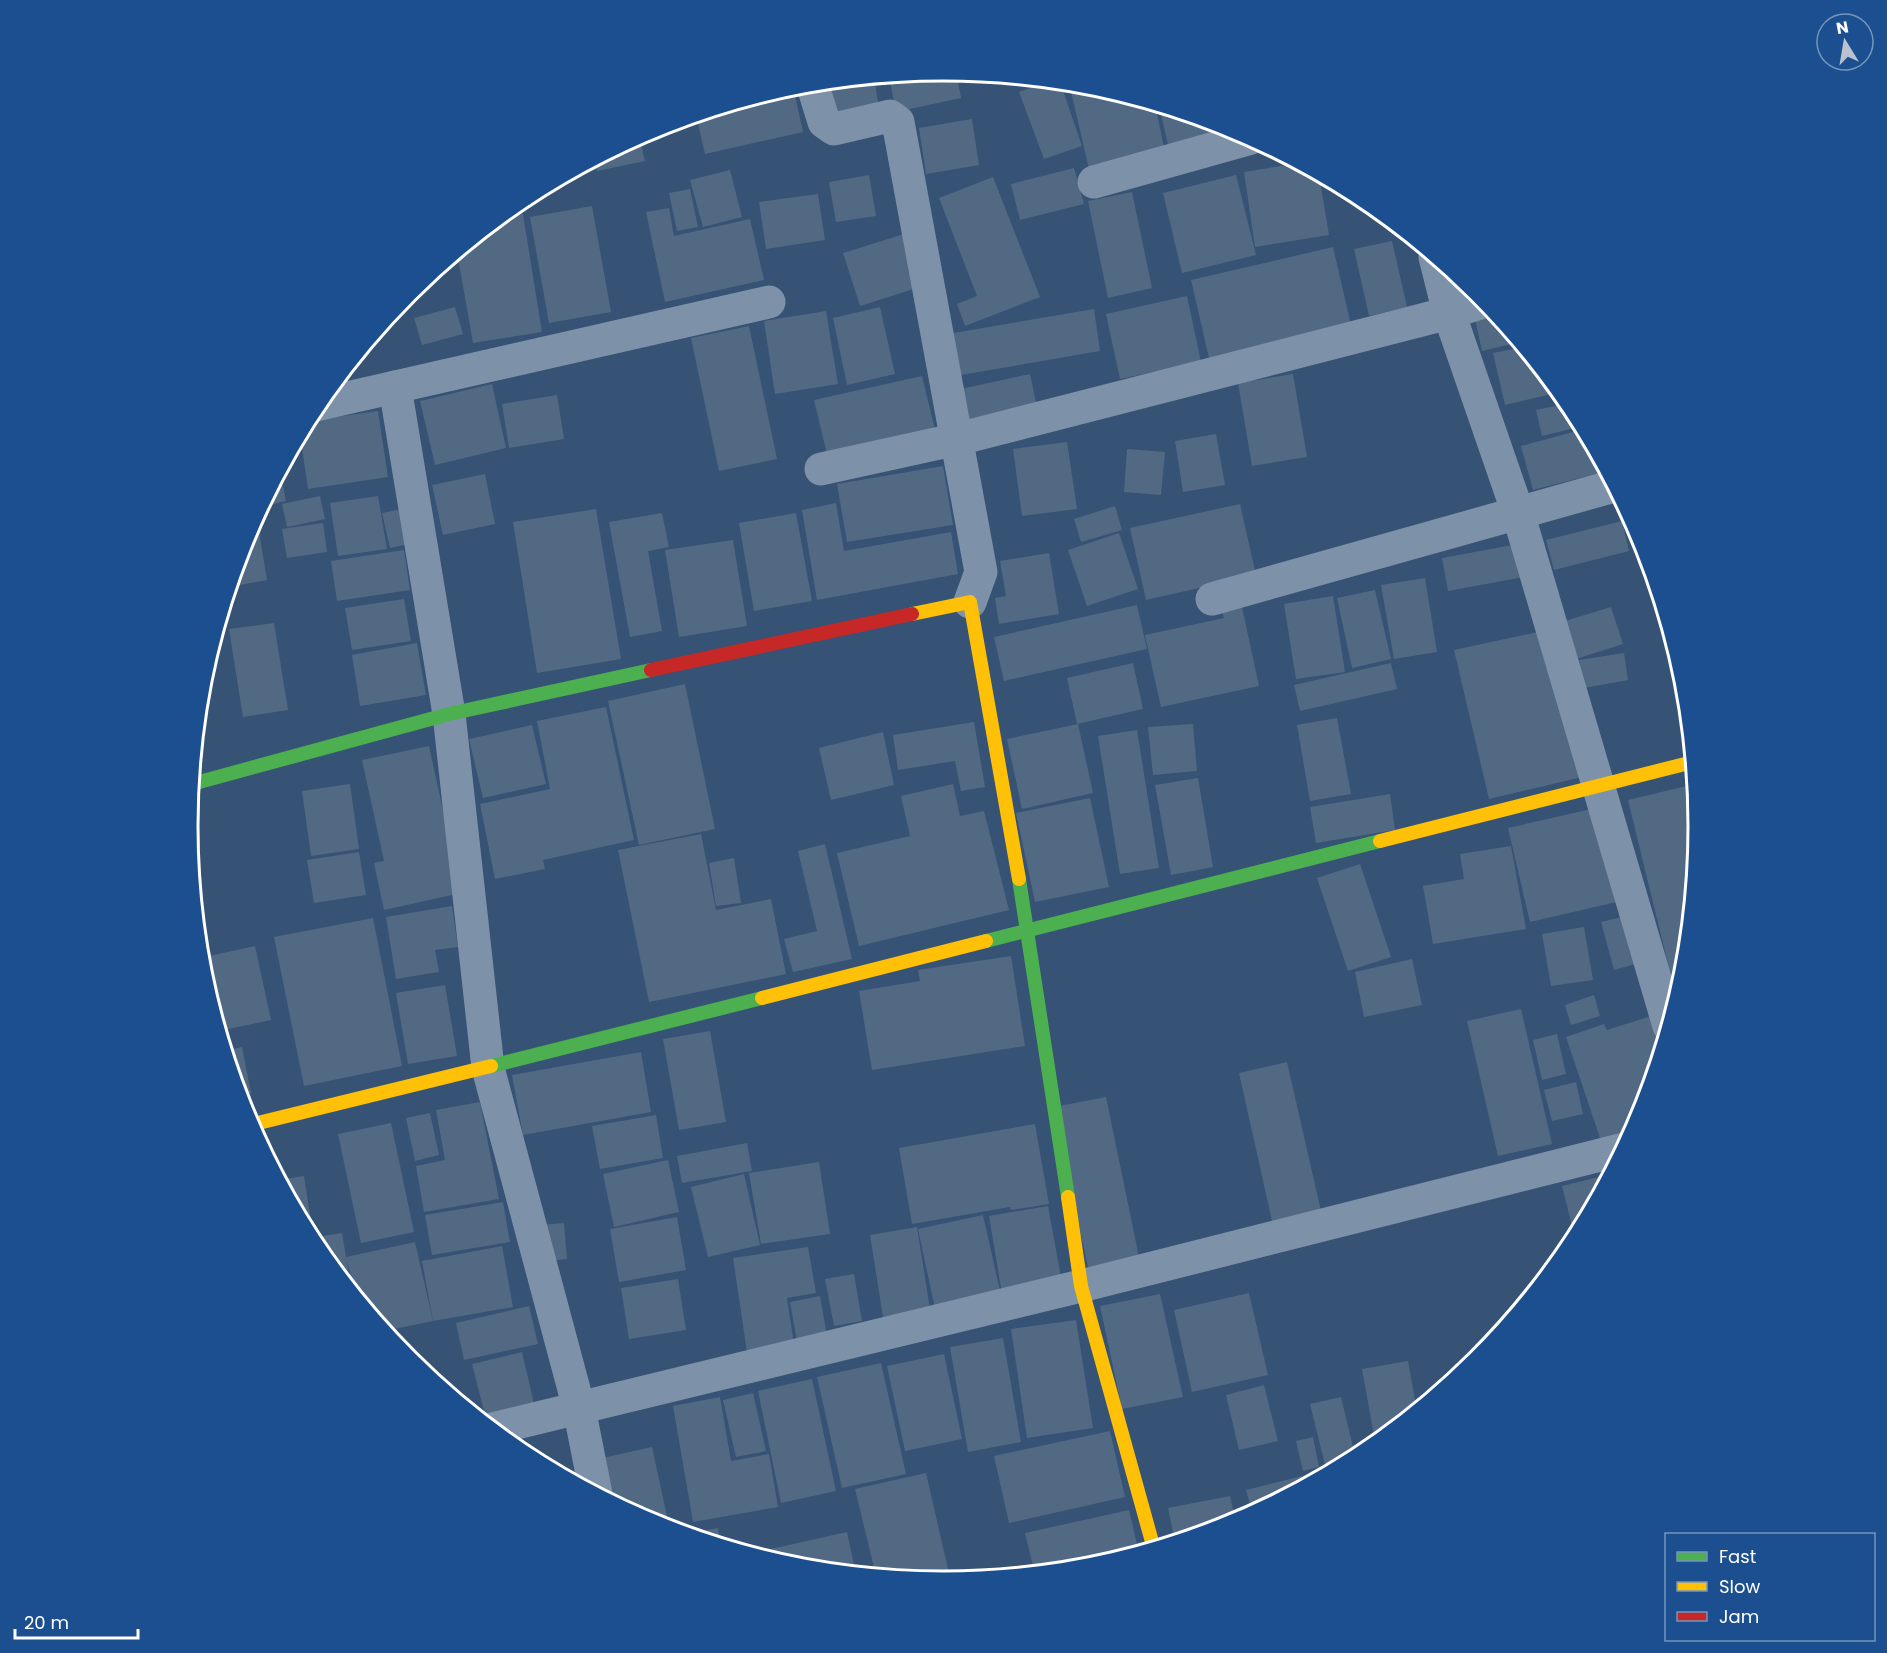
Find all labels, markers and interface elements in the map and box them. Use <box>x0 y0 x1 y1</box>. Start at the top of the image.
north arrow <box>1815 12 1875 72</box>
text: N <box>1834 15 1850 40</box>
legend <box>1665 1533 1875 1641</box>
text: Fast <box>1719 1544 1756 1569</box>
text: Slow <box>1719 1574 1761 1599</box>
scale bar <box>15 1602 138 1640</box>
text: Jam <box>1719 1604 1759 1629</box>
text: 20 m <box>24 1610 69 1635</box>

